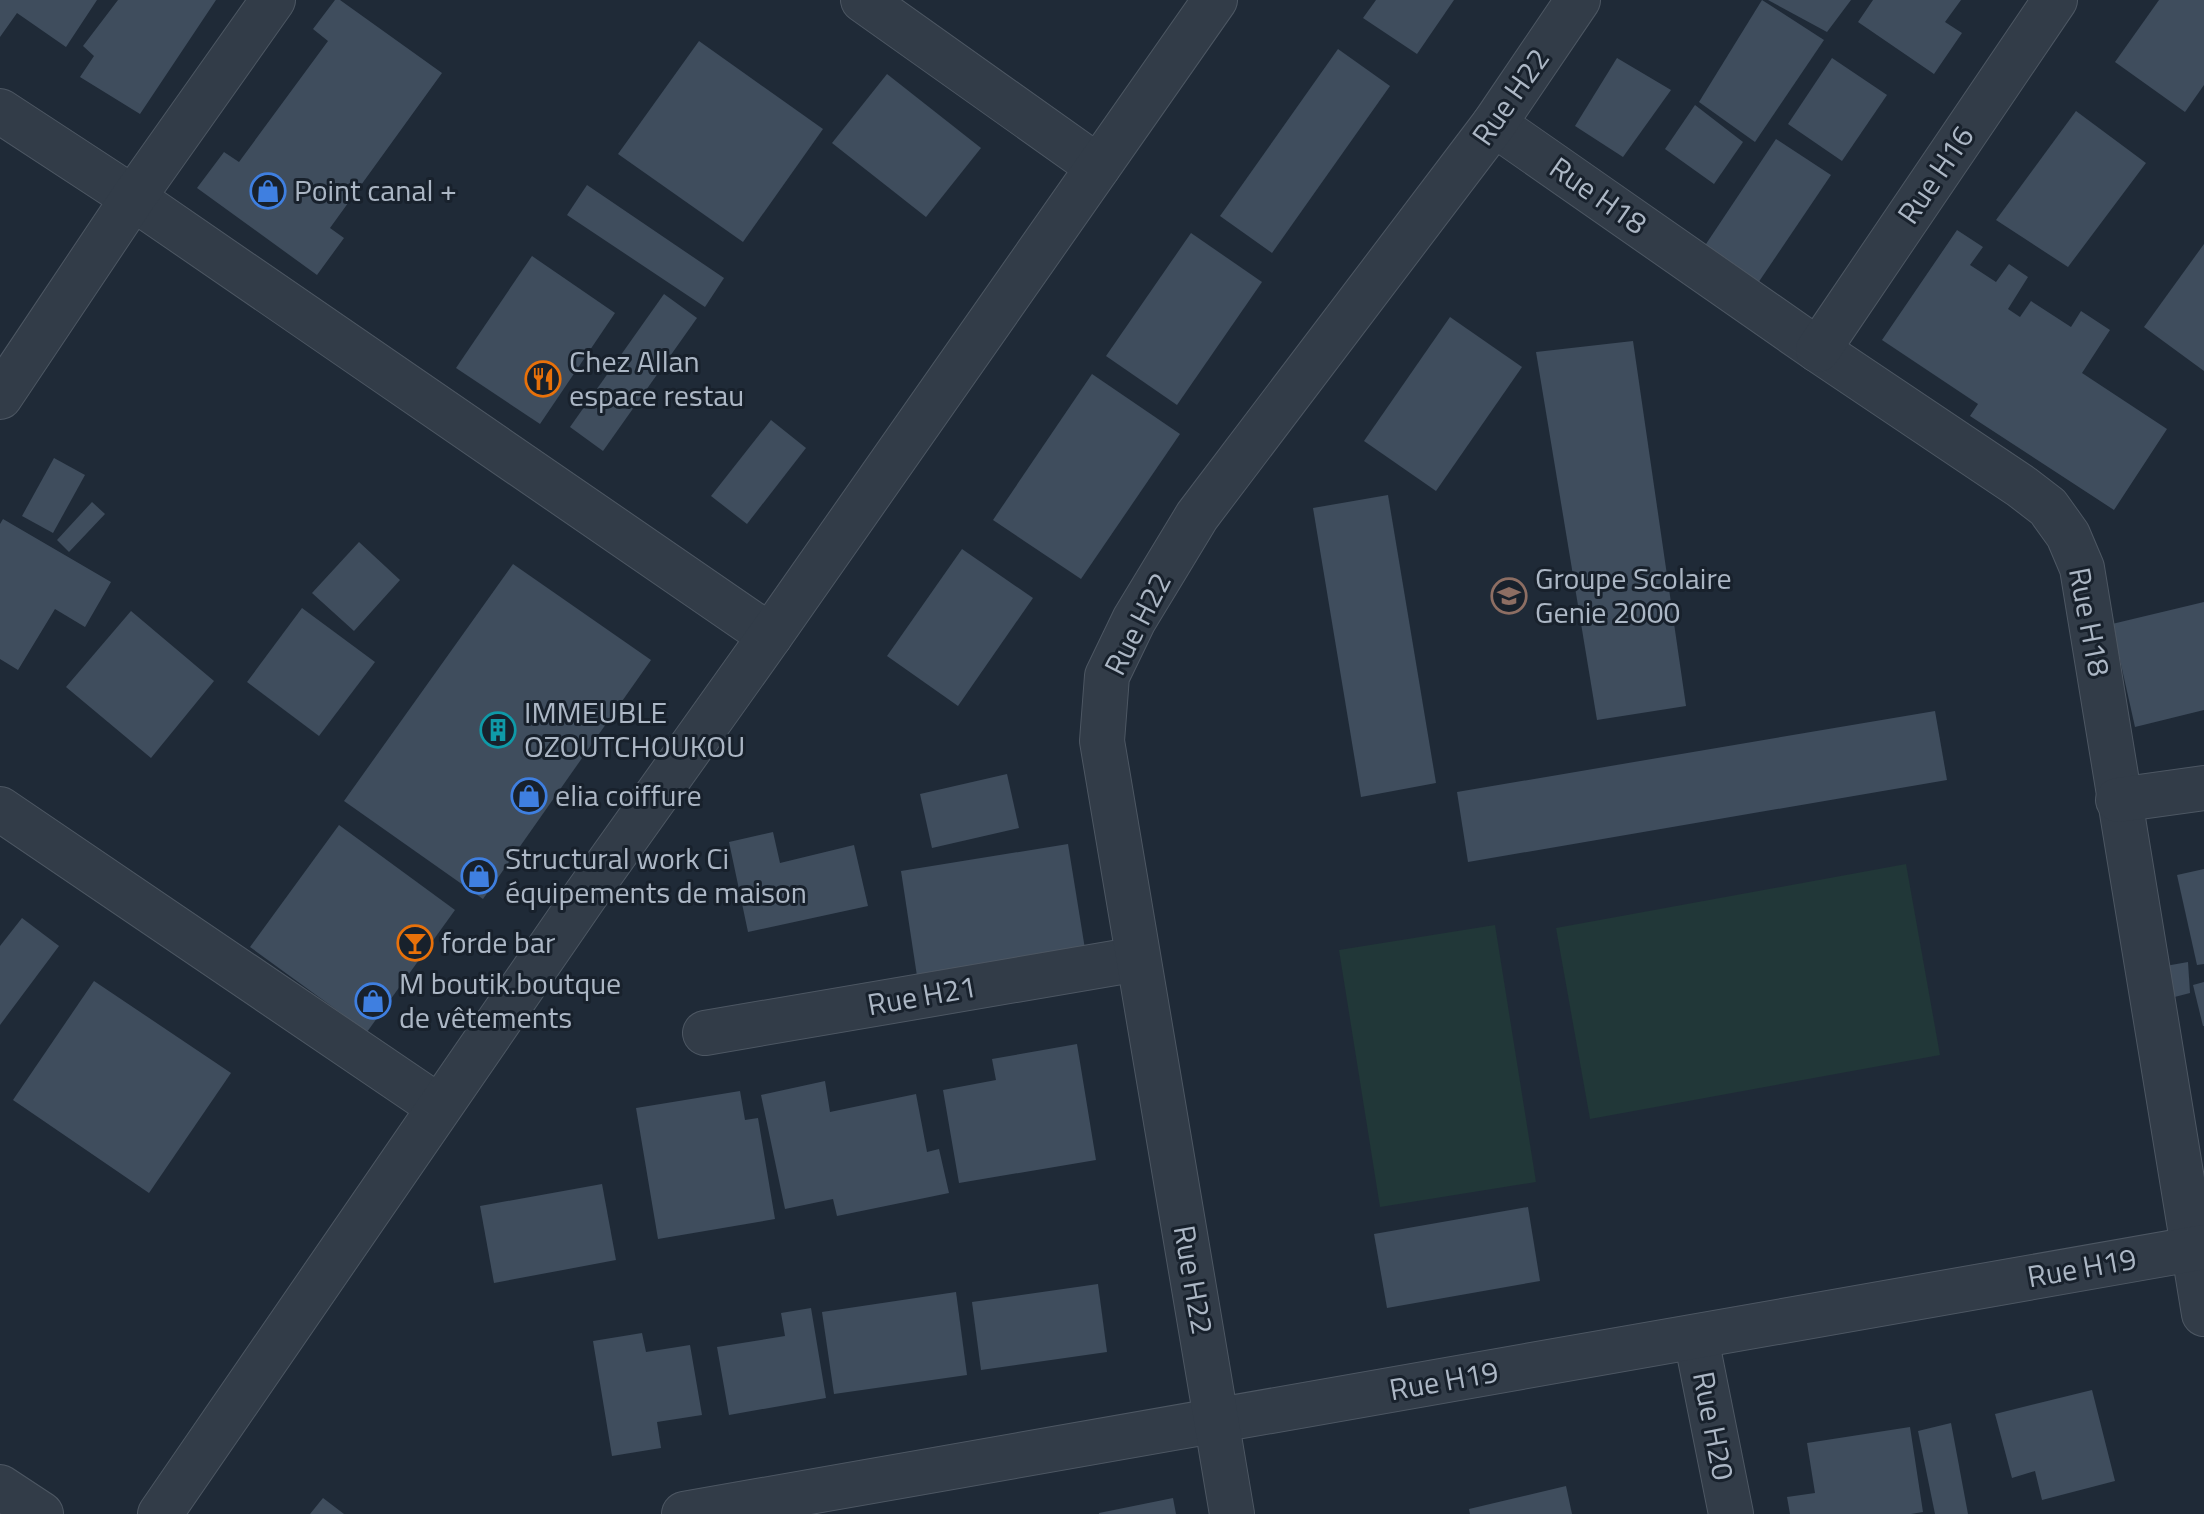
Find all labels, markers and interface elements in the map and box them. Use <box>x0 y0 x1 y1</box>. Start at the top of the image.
street label: Rue H22 <box>1460 38 1561 155</box>
street label: Rue H16 <box>1885 116 1985 233</box>
street label: Rue H18 <box>1540 145 1657 246</box>
place label: Point canal + <box>294 167 457 213</box>
shop icon: Point canal + <box>249 172 287 210</box>
place label: Chez Allan espace restau <box>569 338 744 418</box>
restaurant icon: Chez Allan espace restau <box>524 360 562 398</box>
place label: Groupe Scolaire Genie 2000 <box>1535 555 1732 635</box>
street label: Rue H18 <box>2057 563 2123 680</box>
street label: Rue H22 <box>1092 564 1183 683</box>
school or university icon: Groupe Scolaire Genie 2000 <box>1490 577 1528 615</box>
place label: IMMEUBLE OZOUTCHOUKOU <box>524 689 745 769</box>
building icon: IMMEUBLE OZOUTCHOUKOU <box>479 711 517 749</box>
place label: elia coiffure <box>555 772 702 818</box>
shop icon: elia coiffure <box>510 777 548 815</box>
place label: Structural work Ci équipements de maison <box>505 835 807 915</box>
shop icon: Structural work Ci équipements de maison <box>460 857 498 895</box>
place label: forde bar <box>441 919 555 965</box>
bar icon: forde bar <box>396 924 434 962</box>
place label: M boutik.boutque de vêtements <box>399 960 621 1040</box>
street label: Rue H21 <box>864 963 980 1027</box>
shop icon: M boutik.boutque de vêtements <box>354 982 392 1020</box>
street label: Rue H22 <box>1162 1222 1226 1338</box>
street label: Rue H19 <box>2024 1235 2140 1299</box>
street label: Rue H19 <box>1386 1348 1502 1412</box>
street label: Rue H20 <box>1681 1367 1747 1484</box>

